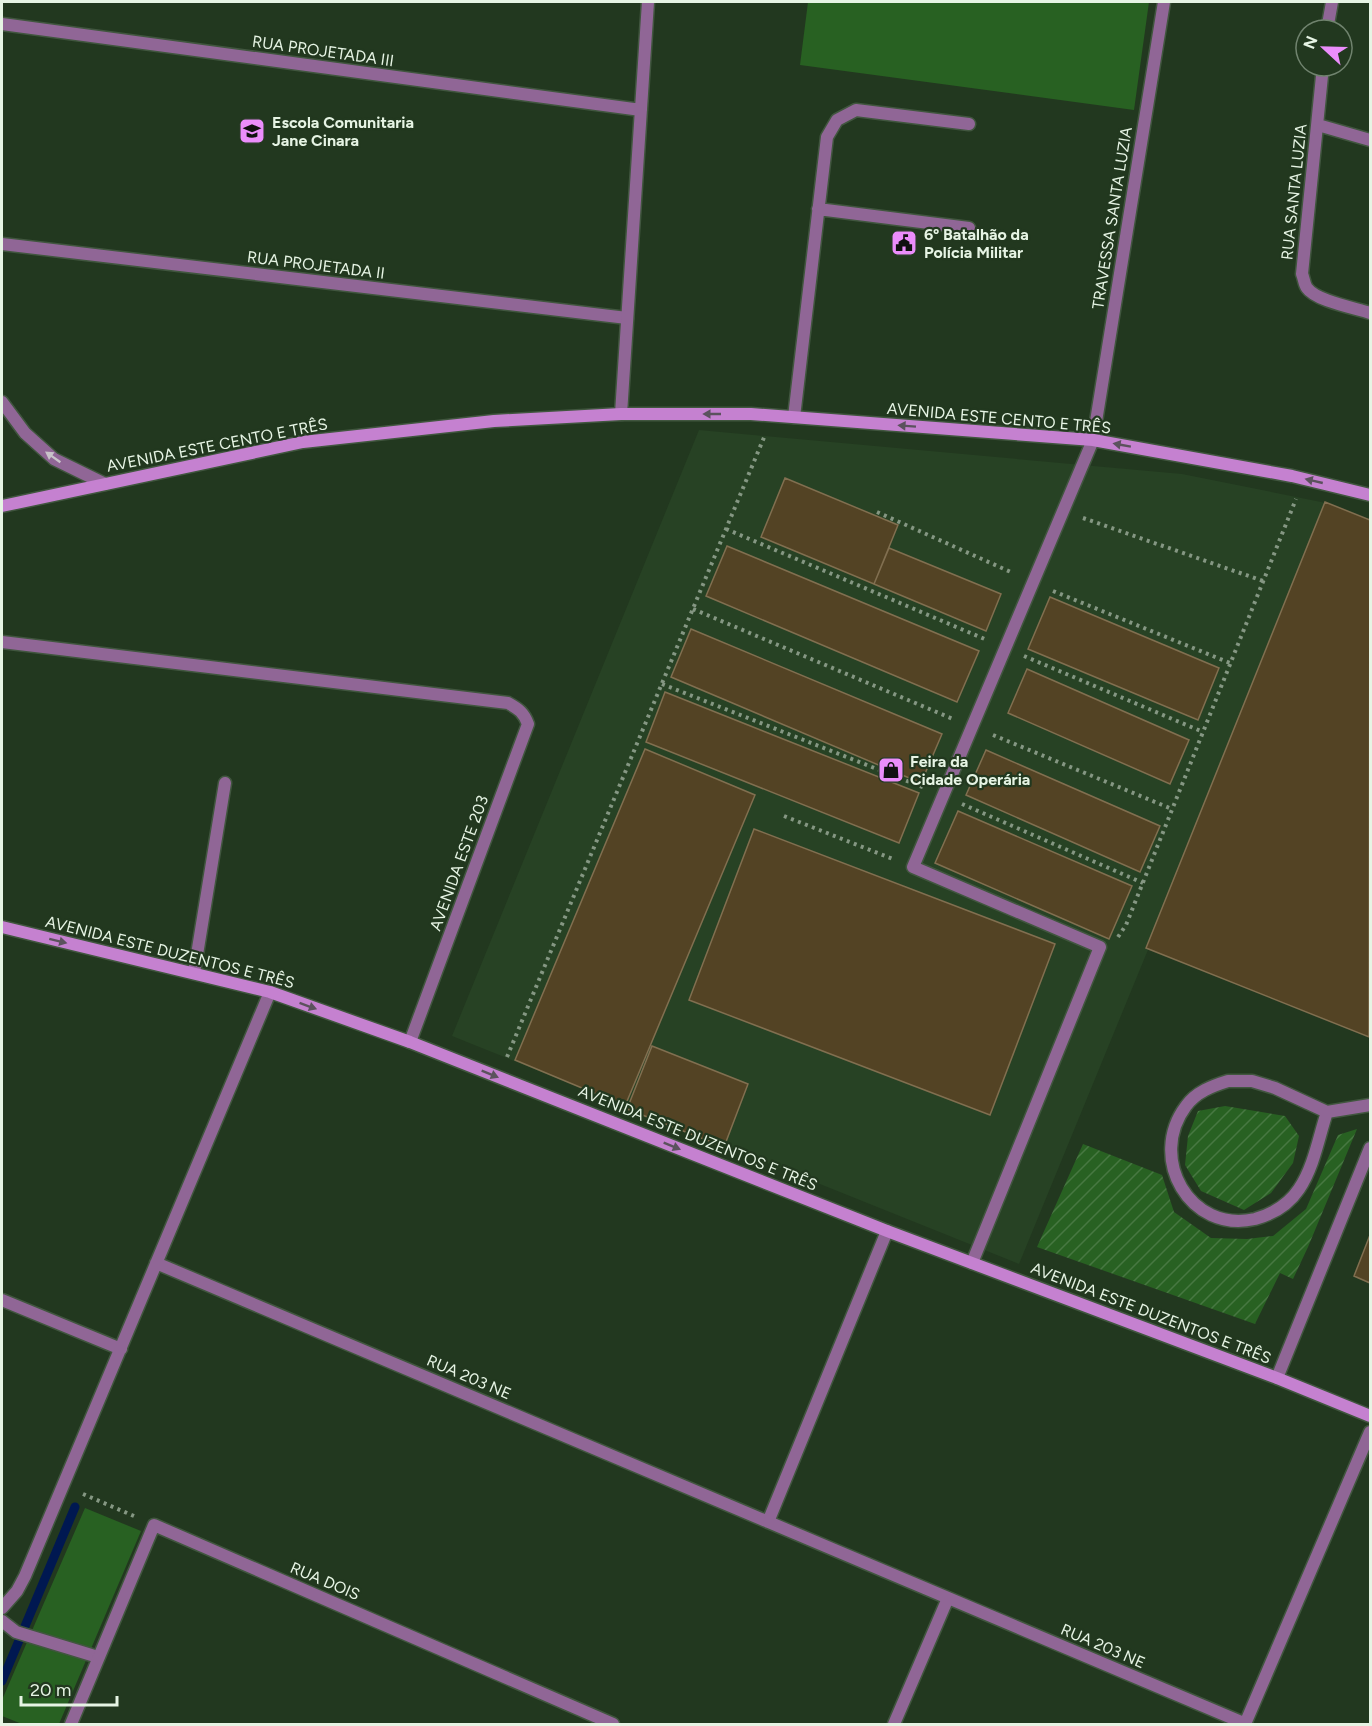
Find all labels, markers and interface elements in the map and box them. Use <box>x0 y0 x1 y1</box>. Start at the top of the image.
north arrow <box>1294 18 1354 78</box>
street label: RUA PROJETADA III <box>251 32 395 70</box>
text: N <box>1299 33 1322 52</box>
place label: Escola Comunitaria Jane Cinara <box>272 113 414 150</box>
school or university icon: Escola Comunitaria Jane Cinara <box>237 116 267 146</box>
street label: RUA SANTA LUZIA <box>1277 123 1311 261</box>
street label: TRAVESSA SANTA LUZIA <box>1088 125 1136 311</box>
place label: 6º Batalhão da Polícia Militar <box>924 225 1029 262</box>
public building icon: 6º Batalhão da Polícia Militar <box>889 228 919 258</box>
street label: RUA PROJETADA II <box>246 247 386 283</box>
street label: AVENIDA ESTE CENTO E TRÊS <box>886 399 1112 437</box>
one-way arrow <box>703 409 722 419</box>
street label: AVENIDA ESTE CENTO E TRÊS <box>105 414 329 476</box>
one-way arrow <box>897 421 916 431</box>
one-way arrow <box>1112 440 1131 449</box>
one-way arrow <box>45 452 61 463</box>
one-way arrow <box>1304 476 1323 485</box>
place label: Feira da Cidade Operária <box>910 752 1030 789</box>
shop icon: Feira da Cidade Operária <box>876 755 906 785</box>
street label: AVENIDA ESTE 203 <box>426 793 492 933</box>
street label: AVENIDA ESTE DUZENTOS E TRÊS <box>44 912 297 992</box>
one-way arrow <box>49 936 68 946</box>
one-way arrow <box>299 1001 317 1011</box>
one-way arrow <box>482 1069 500 1079</box>
street label: AVENIDA ESTE DUZENTOS E TRÊS <box>576 1081 820 1195</box>
one-way arrow <box>663 1141 681 1151</box>
street label: AVENIDA ESTE DUZENTOS E TRÊS <box>1028 1258 1274 1368</box>
street label: RUA 203 NE <box>424 1351 514 1403</box>
street label: RUA DOIS <box>287 1558 363 1604</box>
street label: RUA 203 NE <box>1058 1620 1148 1672</box>
scale bar <box>21 1669 117 1707</box>
text: 20 m <box>30 1679 71 1701</box>

